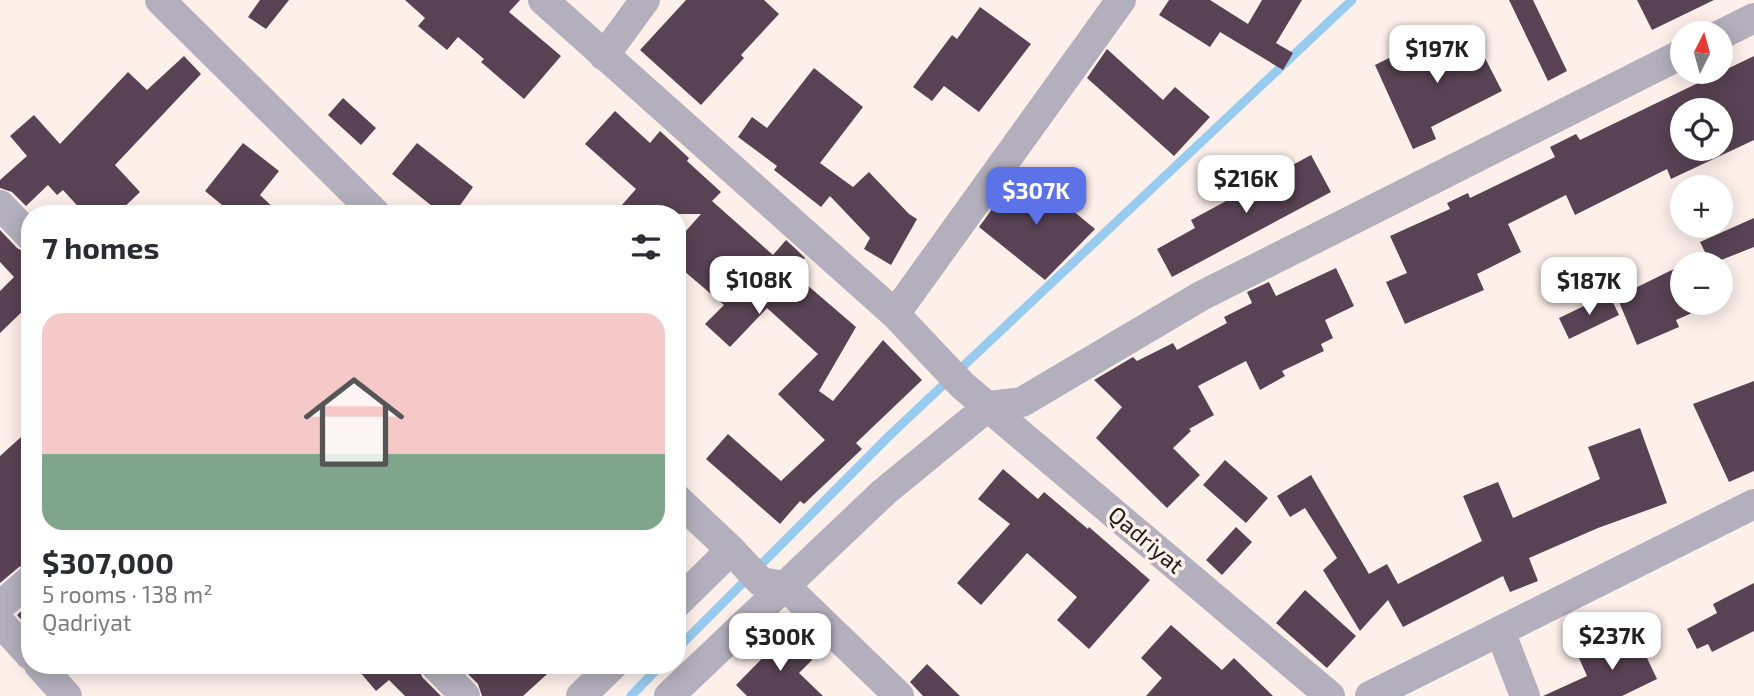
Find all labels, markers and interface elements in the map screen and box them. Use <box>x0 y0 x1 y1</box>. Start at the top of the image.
north arrow <box>1670 21 1732 84</box>
map controls <box>1670 21 1733 315</box>
pin: $197K <box>1388 25 1486 85</box>
text: $197K <box>1405 34 1469 62</box>
button: locate <box>1670 98 1733 161</box>
pin: $216K <box>1197 156 1295 215</box>
text: $216K <box>1214 164 1278 192</box>
pin: $307K <box>987 168 1085 227</box>
button: + <box>1670 175 1733 238</box>
text: $307K <box>1002 176 1070 204</box>
icon: filters <box>627 228 665 266</box>
text: 7 homes <box>42 229 159 265</box>
button: − <box>1670 252 1733 315</box>
pin: $108K <box>710 256 808 316</box>
pin: $187K <box>1540 258 1638 317</box>
text: $108K <box>726 265 792 293</box>
text: $187K <box>1557 266 1621 294</box>
icon: home <box>291 359 417 485</box>
street label: Qadriyat <box>1103 500 1190 579</box>
text: $307,000 <box>42 544 174 580</box>
text: 5 rooms · 138 m² <box>42 580 213 608</box>
text: Qadriyat <box>42 608 132 636</box>
pin: $237K <box>1563 612 1661 672</box>
pin: $300K <box>731 614 829 673</box>
text: $237K <box>1579 621 1645 649</box>
text: $300K <box>745 622 815 650</box>

